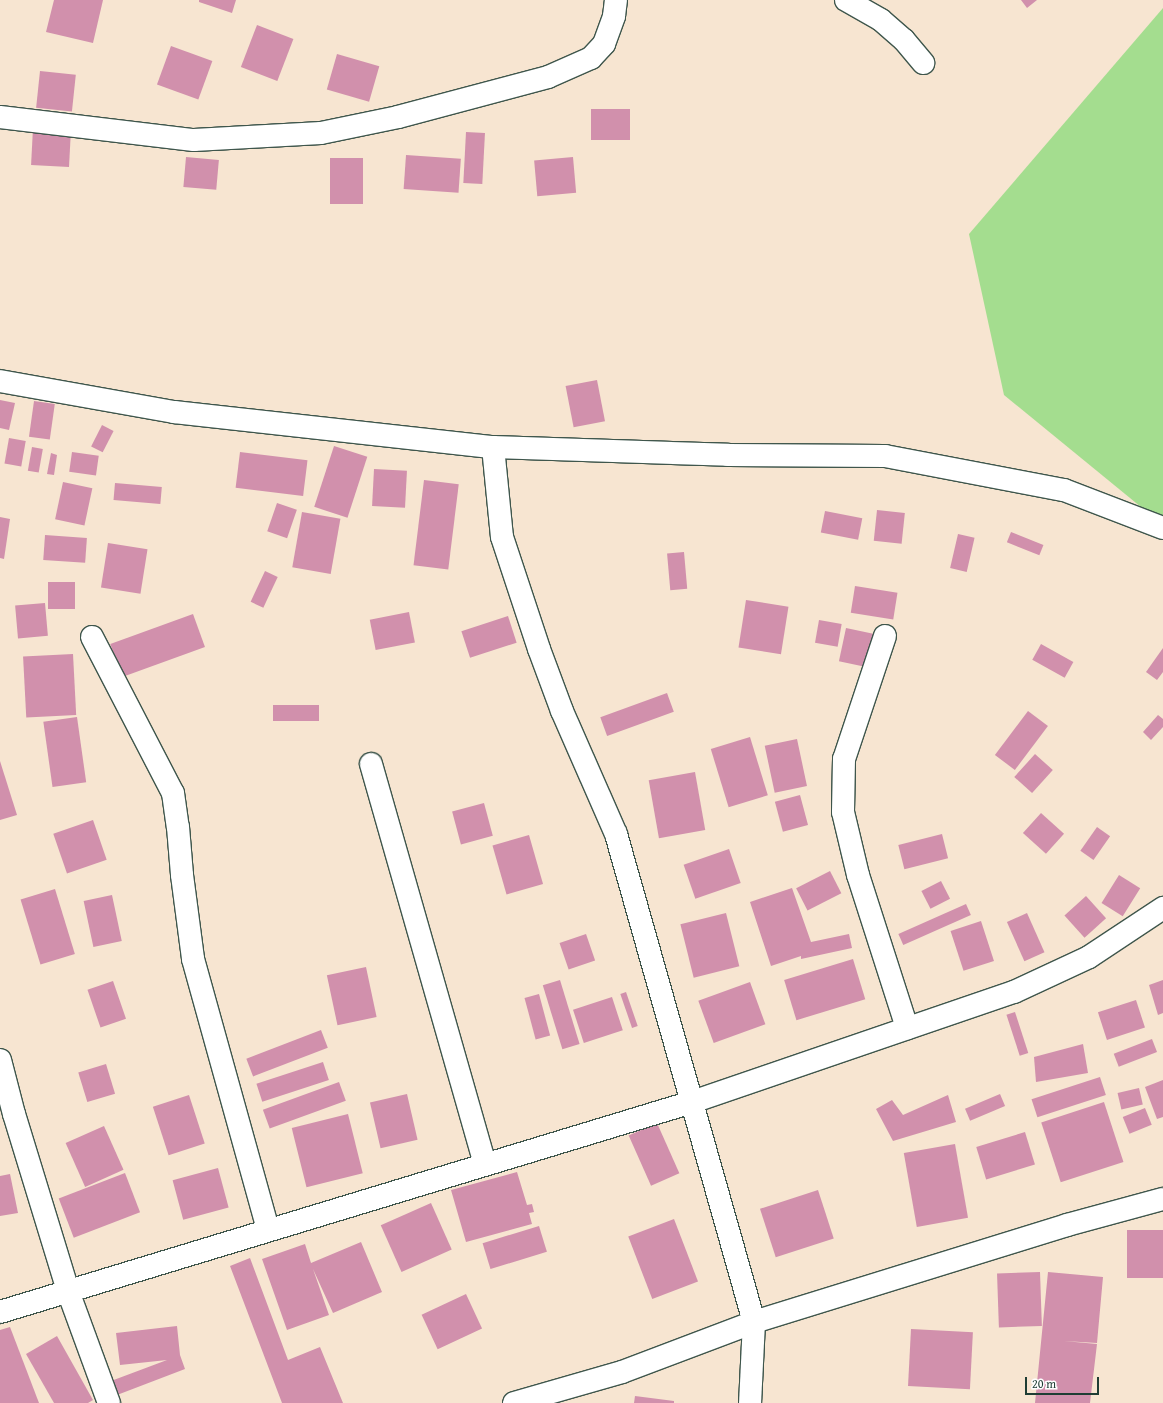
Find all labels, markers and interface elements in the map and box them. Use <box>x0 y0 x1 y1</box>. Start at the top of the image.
scale bar <box>1027 1369 1101 1395</box>
text: 20 m <box>1032 1375 1056 1392</box>

